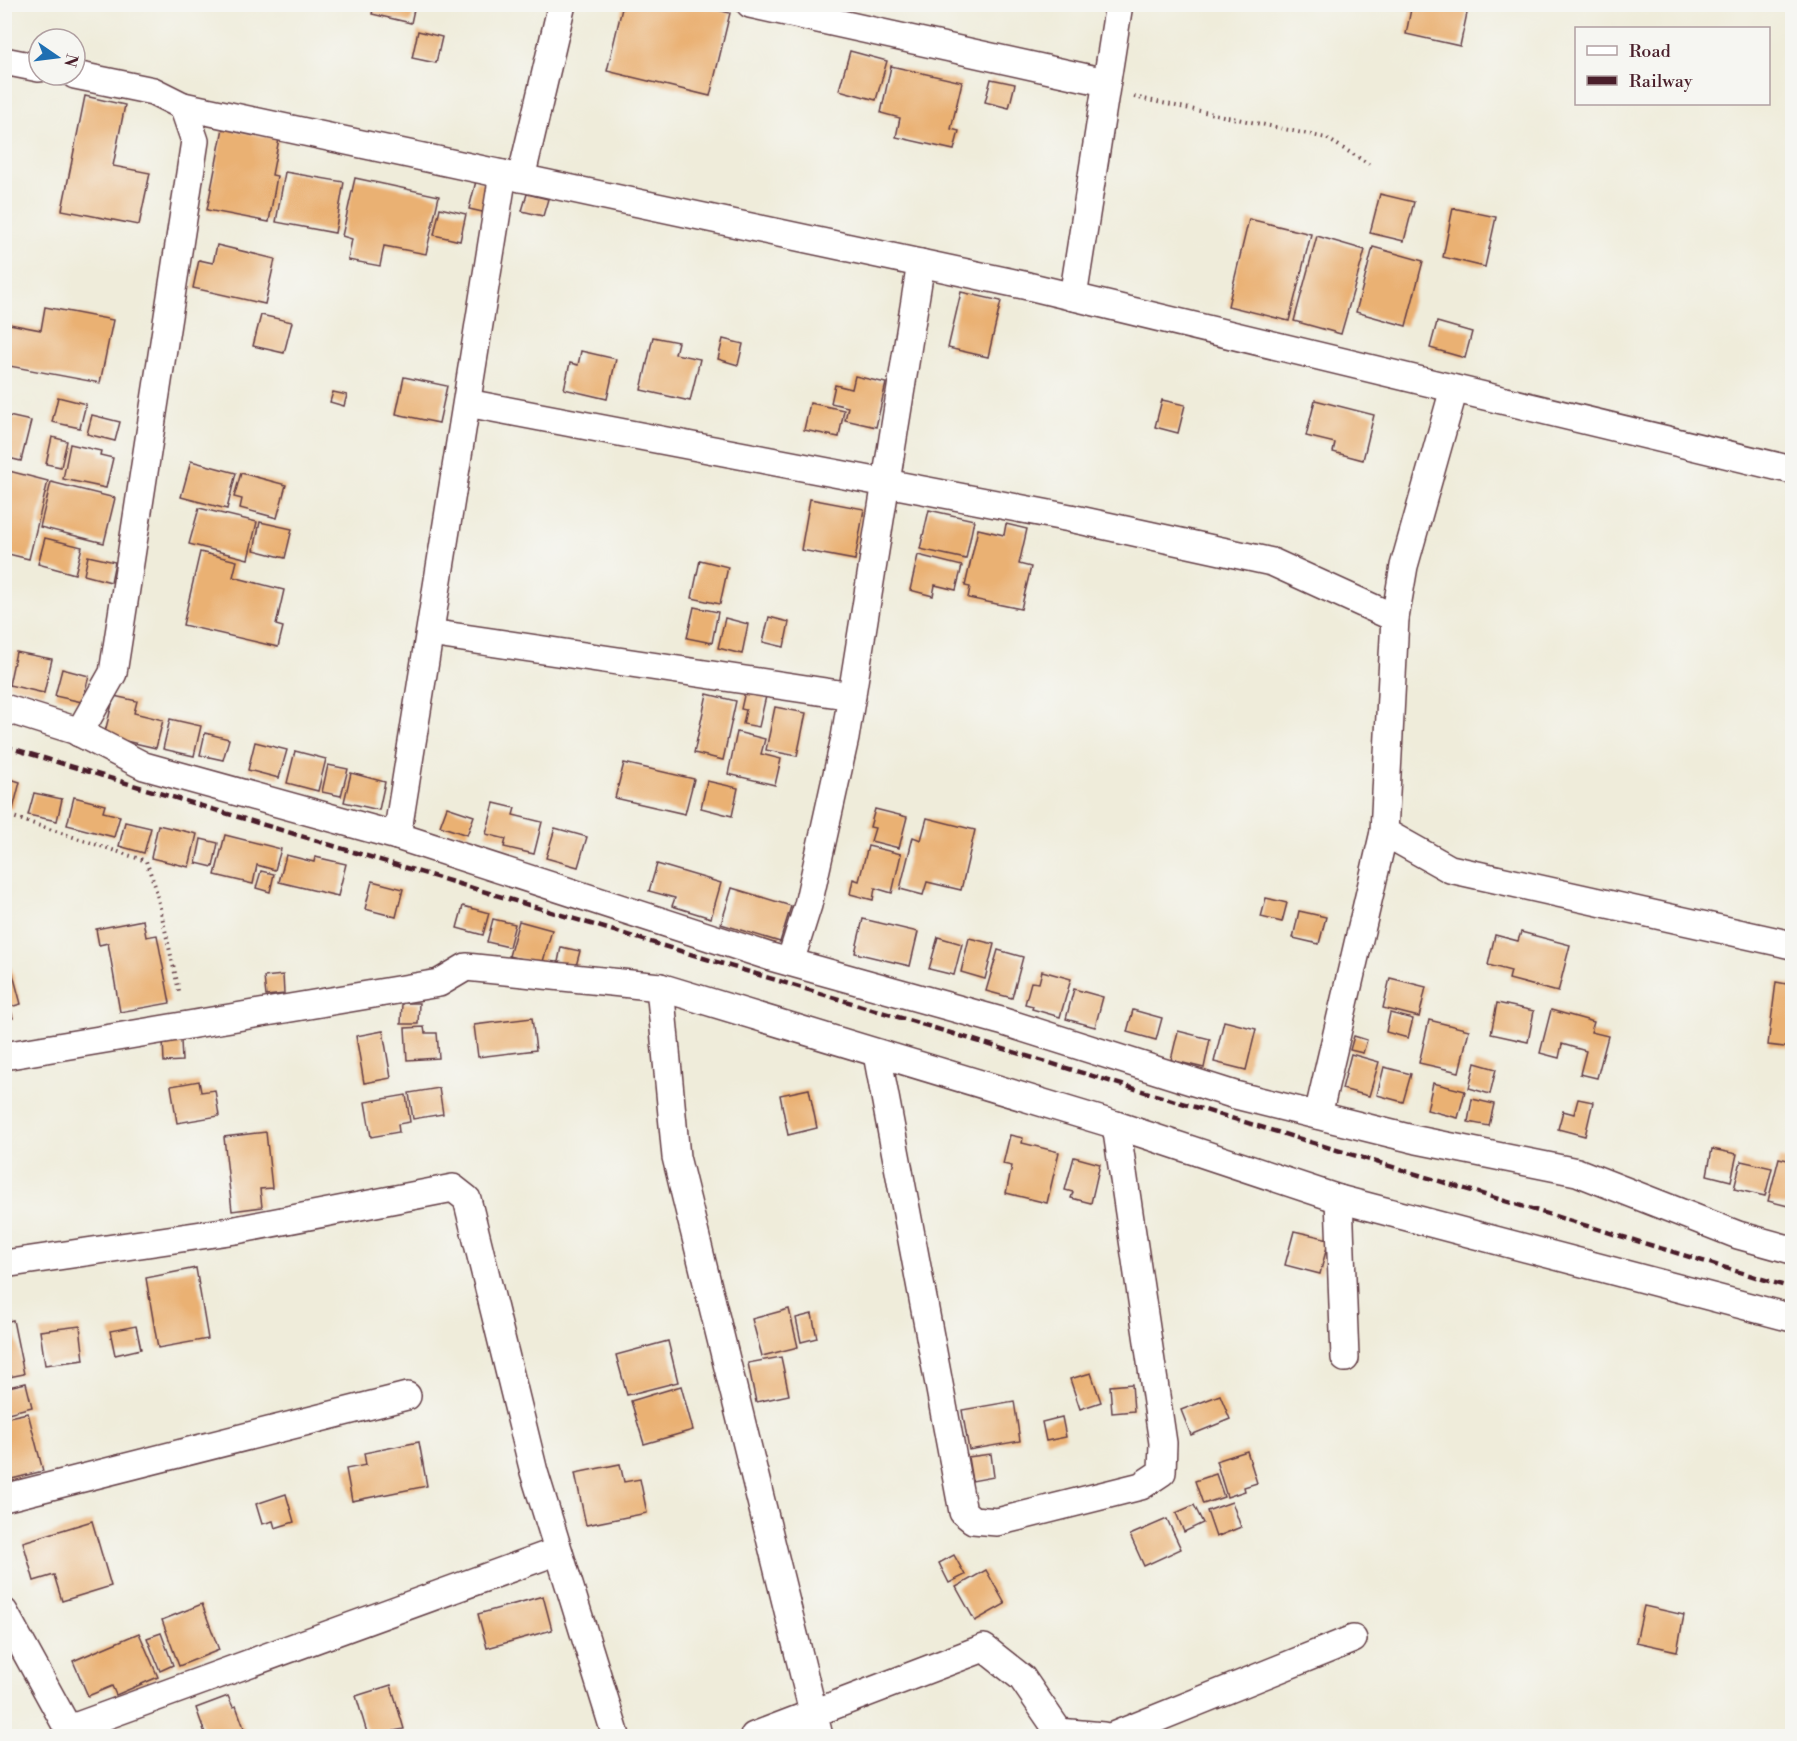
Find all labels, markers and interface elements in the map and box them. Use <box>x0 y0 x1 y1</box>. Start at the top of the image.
north arrow <box>27 27 87 87</box>
legend <box>1575 27 1770 105</box>
text: Road <box>1629 40 1672 63</box>
text: N <box>59 52 82 69</box>
text: Railway <box>1629 70 1693 93</box>

